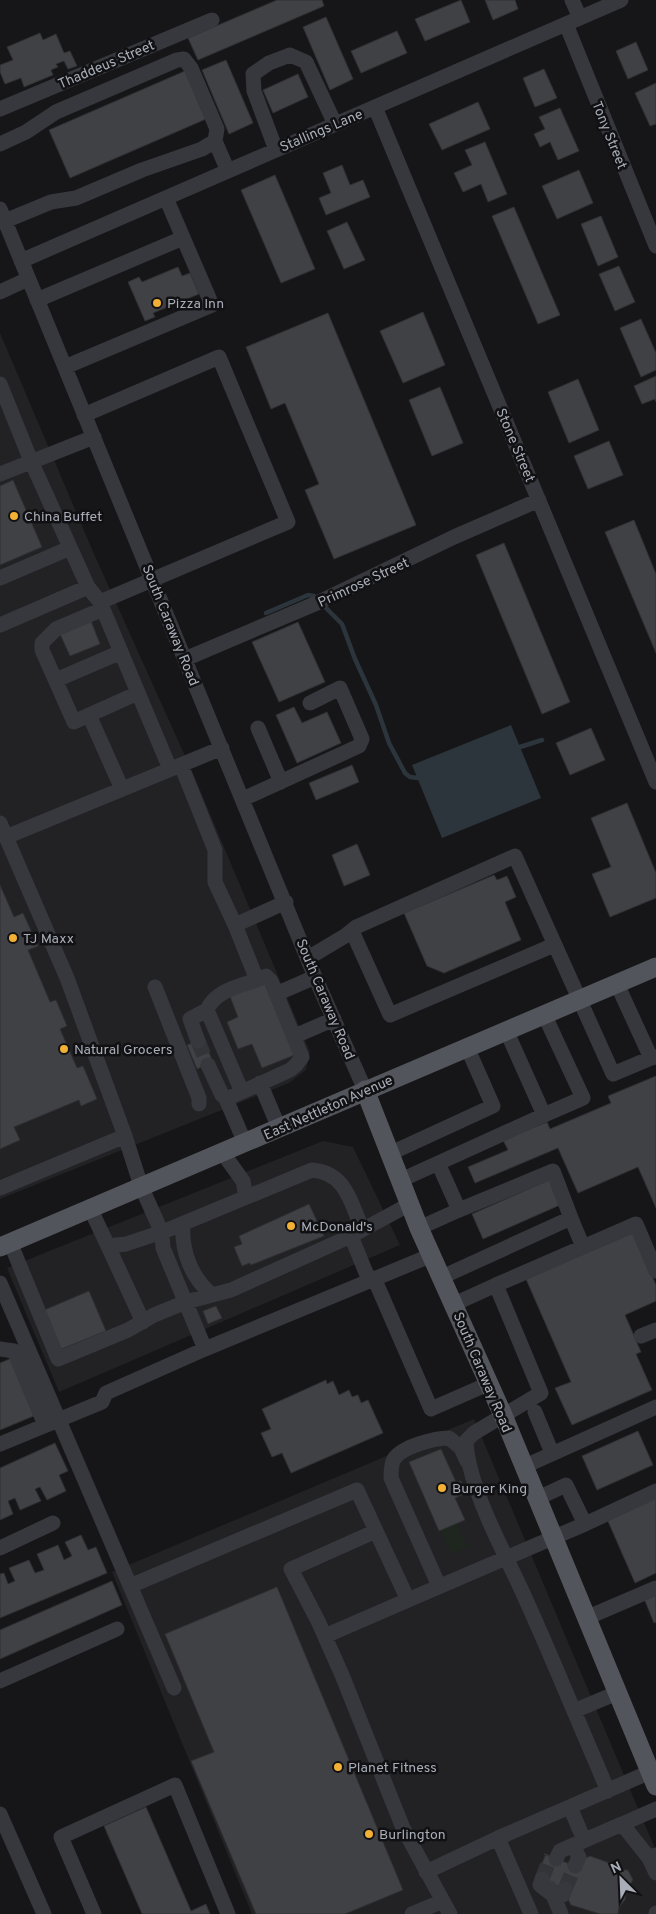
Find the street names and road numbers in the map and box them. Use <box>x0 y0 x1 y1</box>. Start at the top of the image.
street label: Thaddeus Street <box>56 37 157 93</box>
street label: Tony Street <box>587 99 630 172</box>
street label: Stallings Lane <box>278 106 366 156</box>
street label: Stone Street <box>491 406 538 485</box>
street label: Primrose Street <box>315 555 412 612</box>
street label: South Caraway Road <box>138 562 202 689</box>
street label: South Caraway Road <box>292 937 358 1062</box>
street label: East Nettleton Avenue <box>261 1072 396 1145</box>
street label: South Caraway Road <box>449 1310 515 1435</box>

